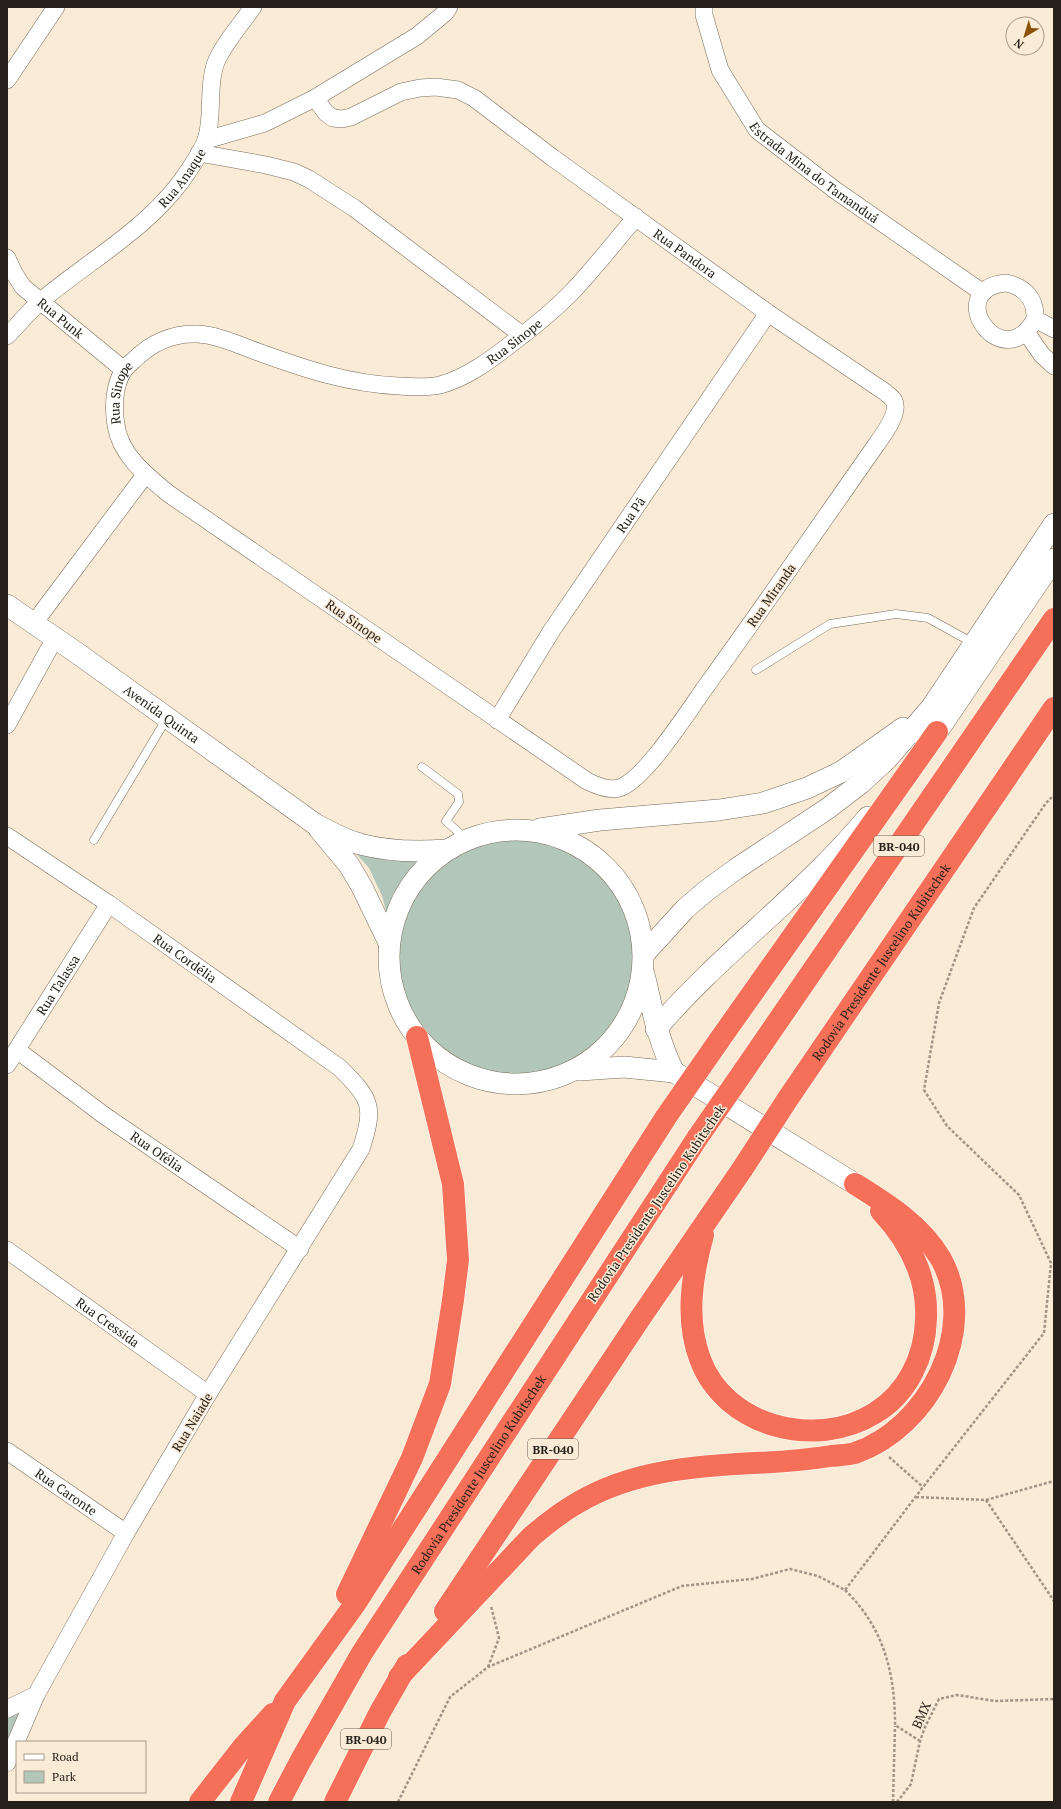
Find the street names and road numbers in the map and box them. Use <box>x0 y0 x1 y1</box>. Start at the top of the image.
street label: Estrada Mina do Tamanduá <box>745 119 883 227</box>
street label: Rua Anaque <box>154 145 210 211</box>
street label: Rua Pandora <box>650 224 721 282</box>
street label: Rua Punk <box>34 294 88 343</box>
street label: Rua Sinope <box>483 314 546 368</box>
street label: Rua Sinope <box>105 357 137 425</box>
street label: Rua Pã <box>612 493 649 536</box>
street label: Rua Miranda <box>742 559 800 630</box>
street label: Rua Sinope <box>322 595 386 647</box>
street label: Avenida Quinta <box>120 680 204 747</box>
road number: BR-040 <box>874 836 924 856</box>
street label: Rodovia Presidente Juscelino Kubitschek <box>807 860 955 1064</box>
street label: Rua Cordélia <box>150 929 221 987</box>
street label: Rua Talassa <box>32 951 84 1018</box>
street label: Rodovia Presidente Juscelino Kubitschek <box>583 1101 729 1305</box>
street label: Rua Ofélia <box>127 1127 187 1176</box>
street label: Rua Cressida <box>72 1293 144 1351</box>
street label: Rodovia Presidente Juscelino Kubitschek <box>407 1371 550 1577</box>
street label: Rua Naiade <box>167 1389 217 1455</box>
road number: BR-040 <box>528 1439 578 1459</box>
street label: Rua Caronte <box>32 1464 101 1520</box>
street label: BMX <box>907 1698 935 1731</box>
road number: BR-040 <box>341 1729 391 1749</box>

